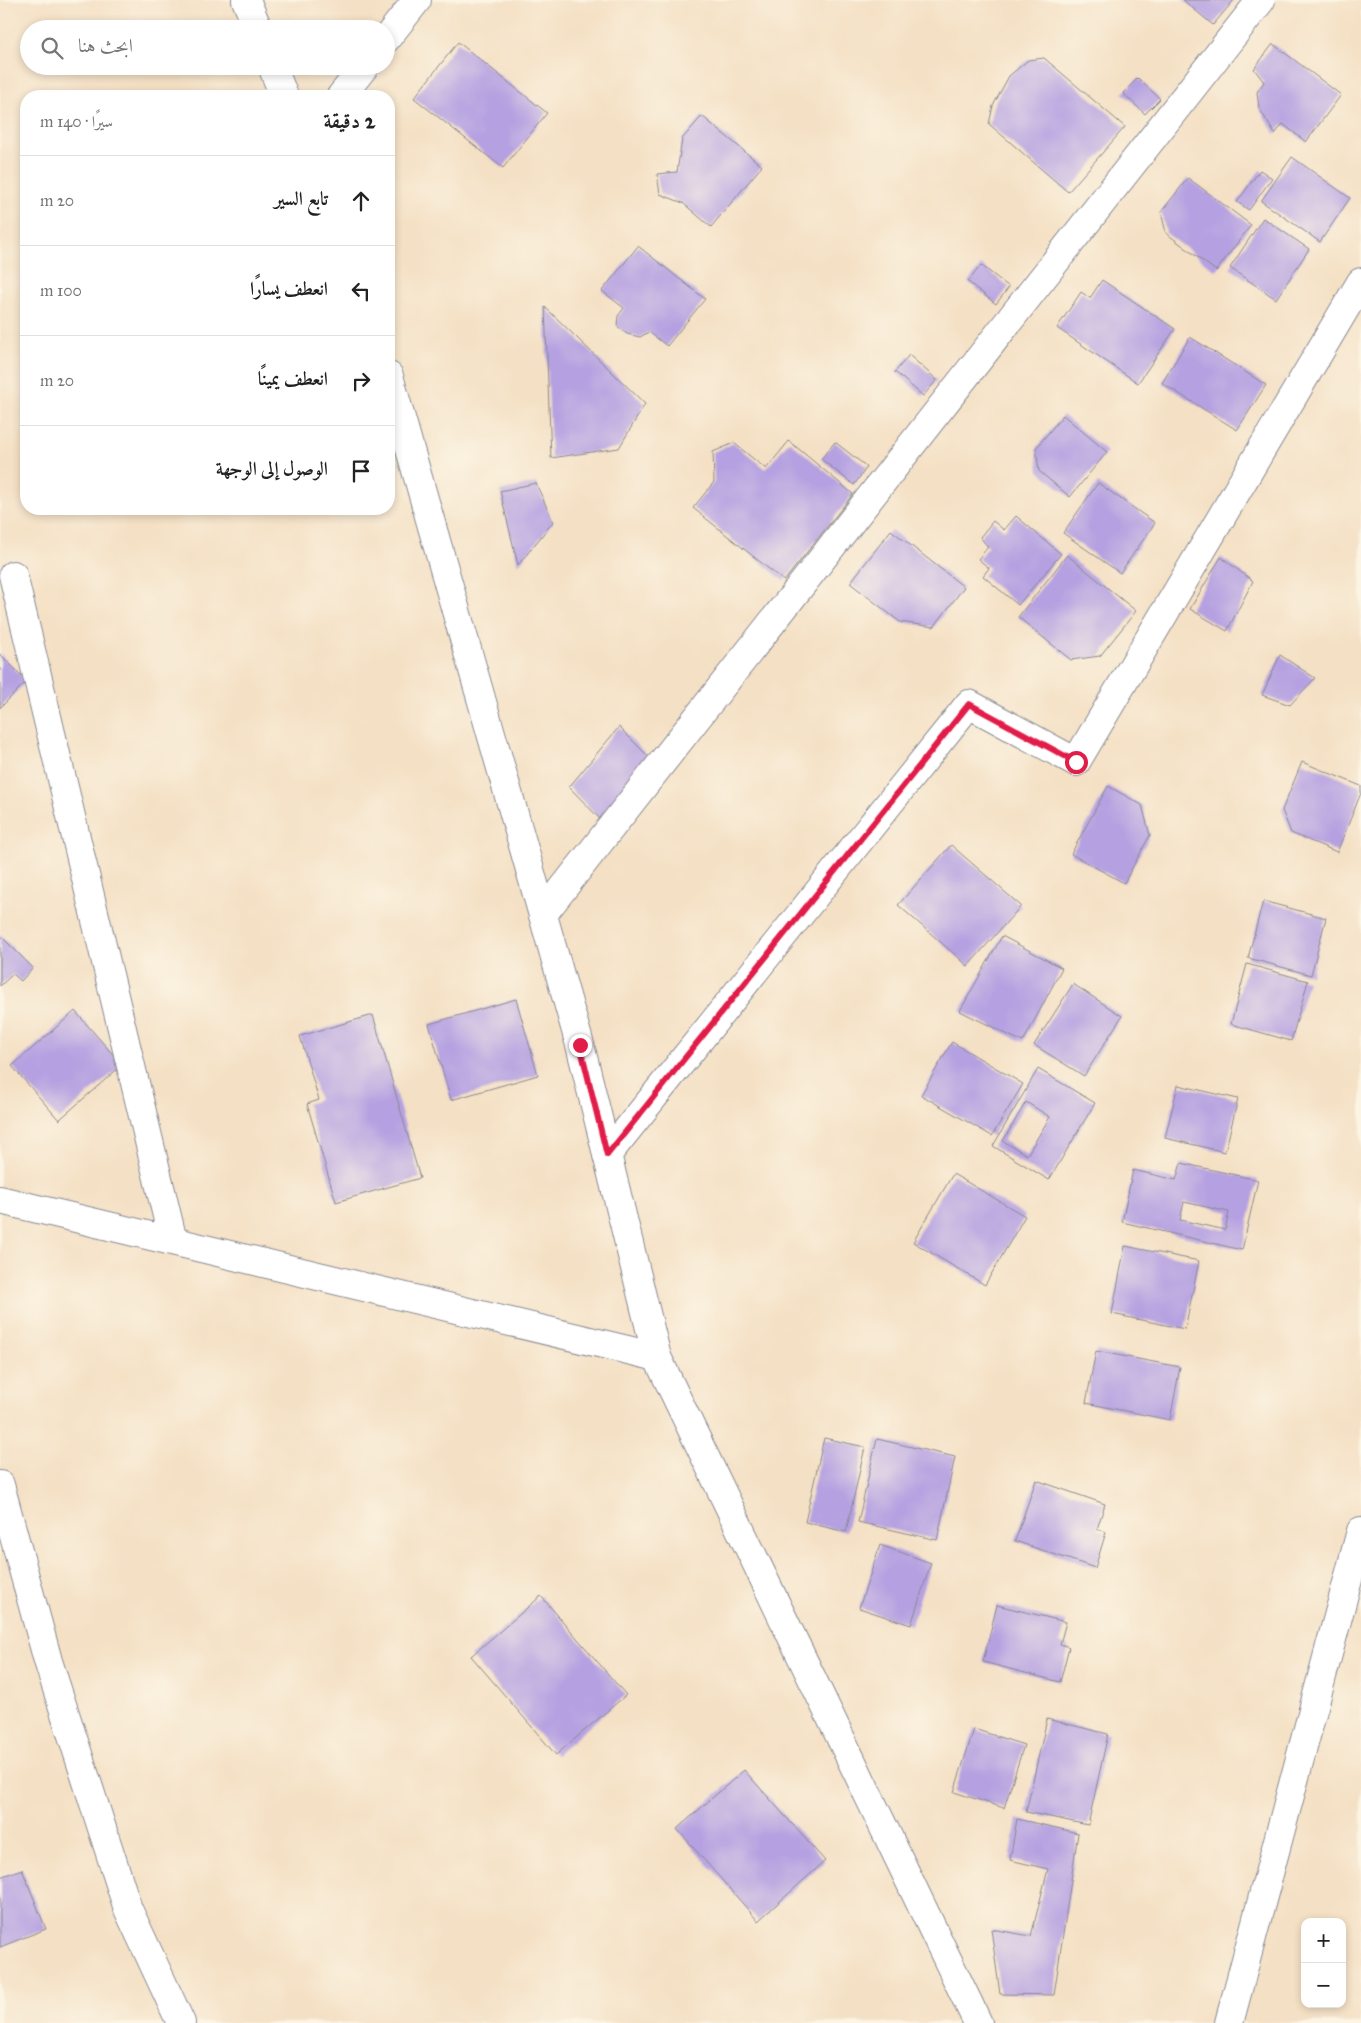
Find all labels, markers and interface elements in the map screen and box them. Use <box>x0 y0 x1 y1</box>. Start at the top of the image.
search box <box>20 20 395 75</box>
icon: search <box>38 34 66 62</box>
text: ابحث هنا <box>78 34 133 57</box>
text: 2 دقيقة <box>323 108 375 134</box>
text: سيرًا · 140 m <box>40 112 113 131</box>
text: تابع السير <box>274 187 328 210</box>
icon: ahead <box>347 187 375 215</box>
text: 20 m <box>40 191 74 210</box>
text: انعطف يسارًا <box>250 277 328 300</box>
icon: left <box>347 277 375 305</box>
text: 100 m <box>40 281 82 300</box>
text: انعطف يمينًا <box>258 367 328 390</box>
icon: right <box>347 367 375 395</box>
text: 20 m <box>40 371 74 390</box>
text: الوصول إلى الوجهة <box>216 457 328 480</box>
icon: arrive <box>347 457 375 485</box>
route start <box>1065 751 1088 774</box>
route end <box>569 1034 592 1057</box>
map controls <box>1301 1918 1346 2008</box>
button: + <box>1301 1918 1346 1963</box>
button: − <box>1301 1963 1346 2008</box>

